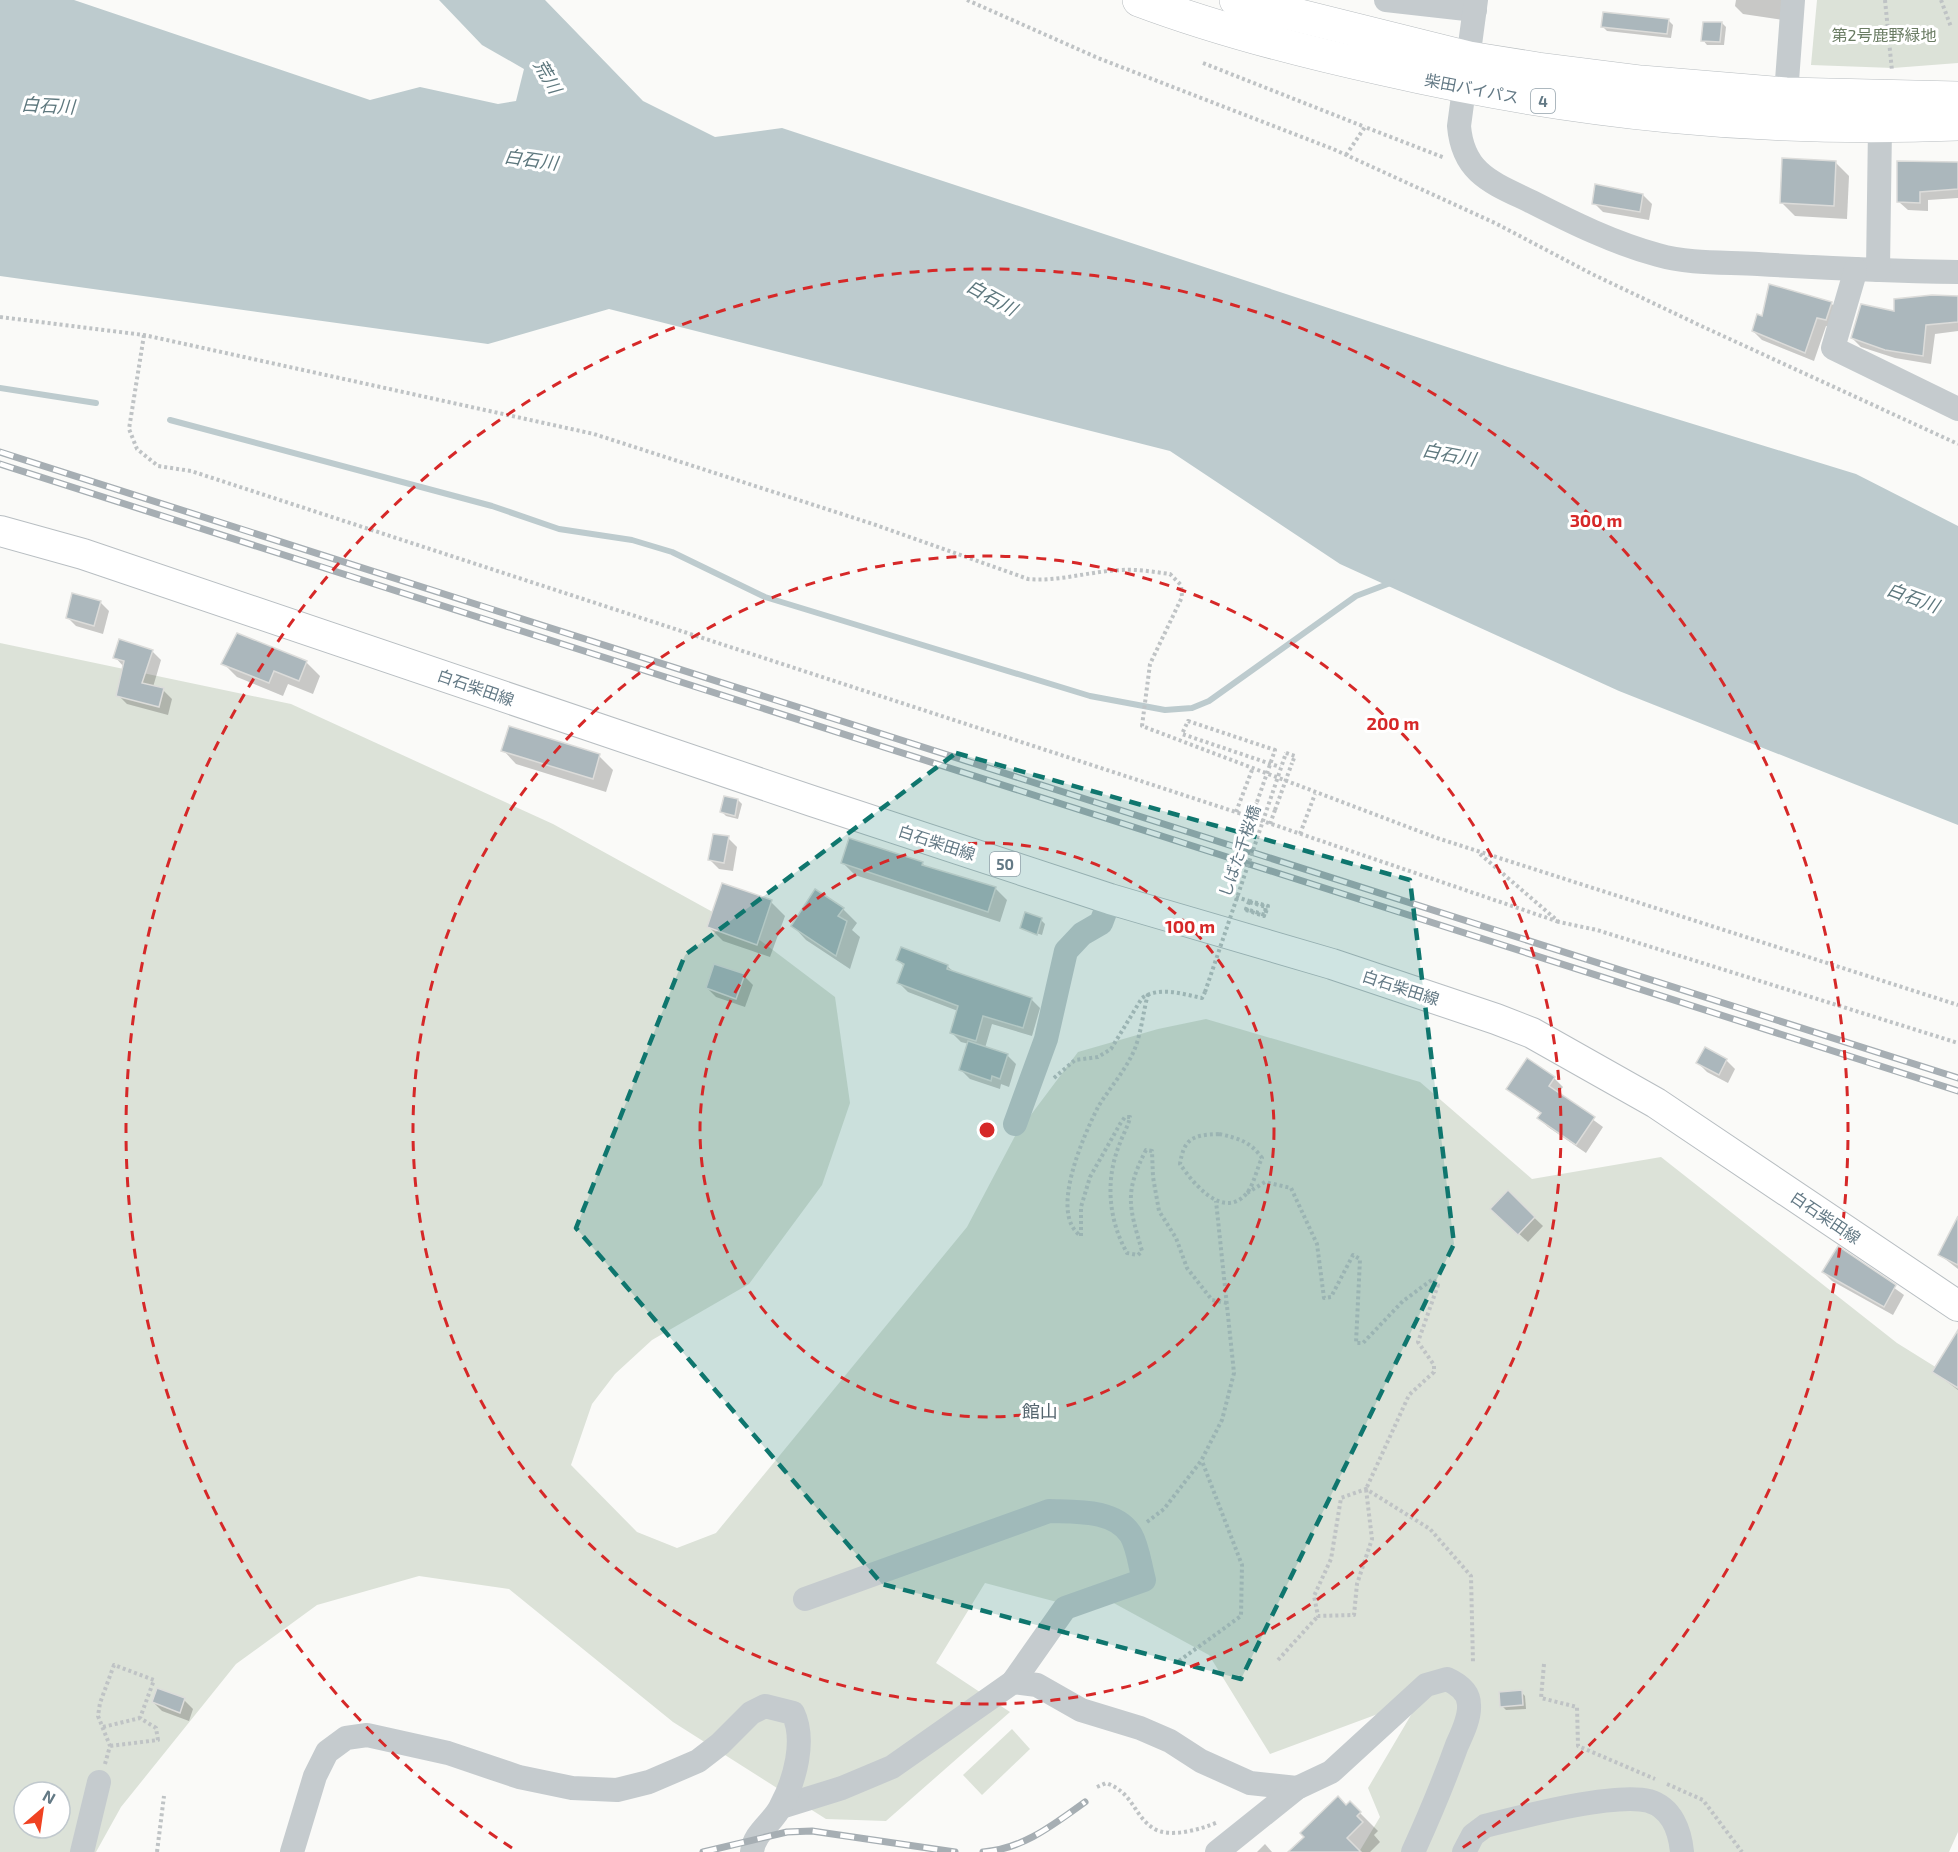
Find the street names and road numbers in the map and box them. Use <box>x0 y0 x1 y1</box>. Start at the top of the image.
street label: 柴田バイパス <box>1423 70 1521 106</box>
road number: 4 <box>1531 89 1555 113</box>
street label: 白石柴田線 <box>435 665 517 709</box>
street label: しばた千桜橋 <box>1214 803 1264 899</box>
street label: 白石柴田線 <box>896 821 978 863</box>
road number: 50 <box>990 852 1020 876</box>
street label: 白石柴田線 <box>1360 966 1442 1008</box>
street label: 白石柴田線 <box>1788 1187 1864 1247</box>

